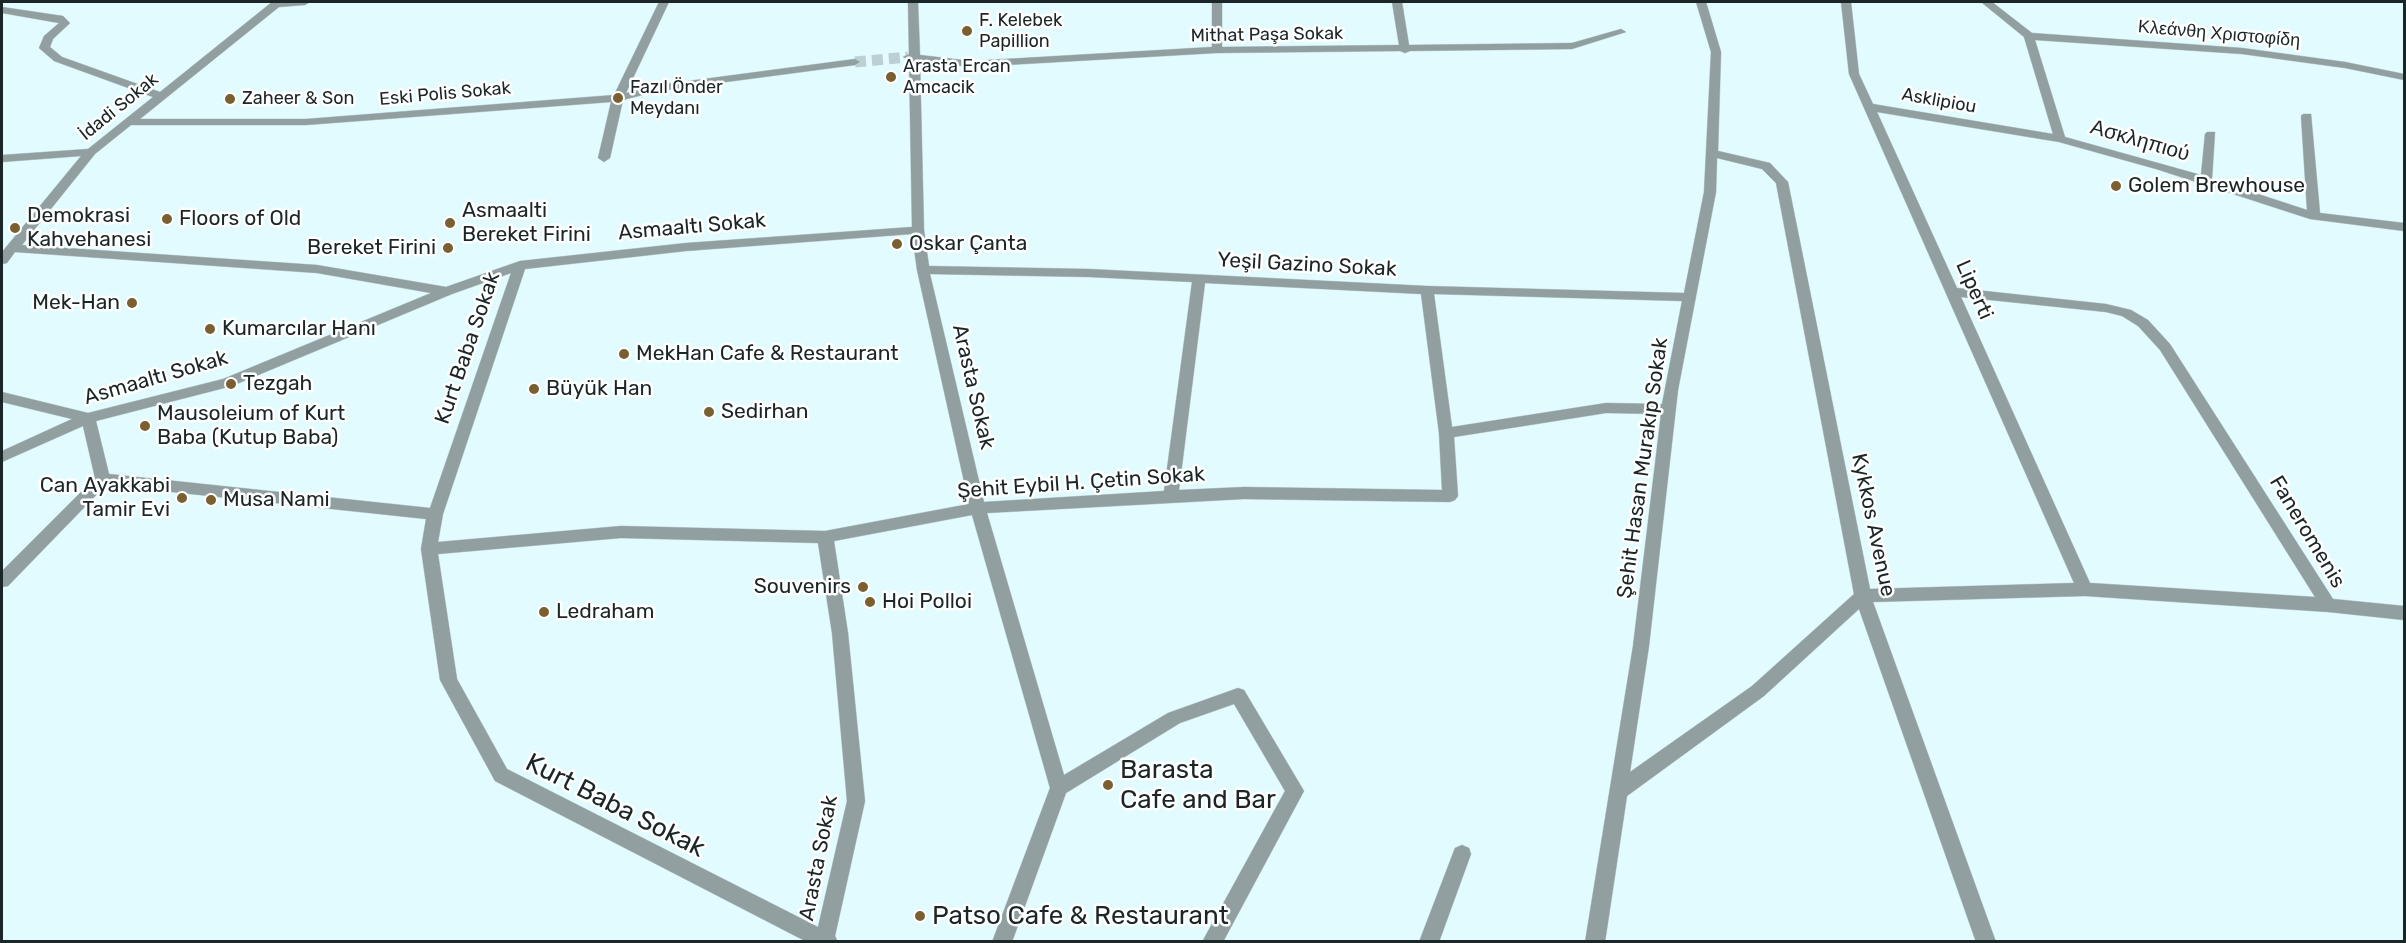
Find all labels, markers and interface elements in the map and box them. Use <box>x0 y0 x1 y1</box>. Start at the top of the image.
place label: F. Kelebek Papillion <box>979 10 1062 52</box>
street label: Κλεάνθη Χριστοφίδη <box>2137 16 2301 52</box>
street label: Mithat Paşa Sokak <box>1191 23 1343 47</box>
marker: F. Kelebek Papillion <box>960 24 974 38</box>
place label: Arasta Ercan Amcacik <box>903 56 1011 98</box>
street label: İdadi Sokak <box>75 69 163 145</box>
marker: Arasta Ercan Amcacik <box>884 70 898 84</box>
street label: Eski Polis Sokak <box>378 77 512 111</box>
place label: Fazıl Önder Meydanı <box>630 77 723 119</box>
street label: Asklipiou <box>1900 84 1978 118</box>
place label: Zaheer & Son <box>242 88 354 110</box>
marker: Fazıl Önder Meydanı <box>611 91 625 105</box>
marker: Zaheer & Son <box>223 92 237 106</box>
street label: Ασκληπιού <box>2088 115 2192 167</box>
place label: Golem Brewhouse <box>2128 173 2305 199</box>
marker: Golem Brewhouse <box>2109 179 2123 193</box>
place label: Asmaalti Bereket Firini <box>462 198 591 248</box>
place label: Demokrasi Kahvehanesi <box>27 203 151 253</box>
place label: Floors of Old <box>179 206 301 232</box>
street label: Asmaaltı Sokak <box>617 208 767 246</box>
marker: Floors of Old <box>160 212 174 226</box>
marker: Asmaalti Bereket Firini <box>443 216 457 230</box>
marker: Demokrasi Kahvehanesi <box>8 221 22 235</box>
place label: Oskar Çanta <box>909 231 1027 257</box>
place label: Bereket Firini <box>307 235 436 261</box>
marker: Oskar Çanta <box>890 237 904 251</box>
marker: Bereket Firini <box>441 241 455 255</box>
street label: Yeşil Gazino Sokak <box>1217 248 1397 282</box>
street label: Liperti <box>1950 256 1998 324</box>
street label: Kurt Baba Sokak <box>430 269 506 427</box>
place label: Mek-Han <box>32 290 120 316</box>
marker: Mek-Han <box>125 296 139 310</box>
place label: Kumarcılar Hanı <box>222 316 376 342</box>
marker: Kumarcılar Hanı <box>203 322 217 336</box>
street label: Arasta Sokak <box>946 322 1000 452</box>
street label: Şehit Hasan Murakıp Sokak <box>1612 336 1674 600</box>
place label: MekHan Cafe & Restaurant <box>636 341 898 367</box>
street label: Asmaaltı Sokak <box>81 345 231 411</box>
marker: MekHan Cafe & Restaurant <box>617 347 631 361</box>
place label: Tezgah <box>243 371 312 397</box>
place label: Büyük Han <box>546 376 652 402</box>
marker: Tezgah <box>224 377 238 391</box>
marker: Büyük Han <box>527 382 541 396</box>
place label: Sedirhan <box>721 399 808 425</box>
place label: Mausoleium of Kurt Baba (Kutup Baba) <box>157 401 345 451</box>
marker: Sedirhan <box>702 405 716 419</box>
marker: Mausoleium of Kurt Baba (Kutup Baba) <box>138 419 152 433</box>
street label: Kykkos Avenue <box>1846 451 1900 599</box>
street label: Şehit Eybil H. Çetin Sokak <box>956 462 1206 504</box>
street label: Faneromenis <box>2264 471 2350 593</box>
place label: Can Ayakkabi Tamir Evi <box>40 473 170 523</box>
place label: Musa Nami <box>223 487 330 513</box>
marker: Can Ayakkabi Tamir Evi <box>175 491 189 505</box>
marker: Musa Nami <box>204 493 218 507</box>
place label: Souvenirs <box>754 574 851 600</box>
marker: Souvenirs <box>856 580 870 594</box>
place label: Hoi Polloi <box>882 589 972 615</box>
marker: Hoi Polloi <box>863 595 877 609</box>
place label: Ledraham <box>556 599 654 625</box>
marker: Ledraham <box>537 605 551 619</box>
street label: Kurt Baba Sokak <box>520 747 710 865</box>
place label: Barasta Cafe and Bar <box>1120 754 1276 816</box>
marker: Barasta Cafe and Bar <box>1101 778 1115 792</box>
street label: Arasta Sokak <box>794 793 844 923</box>
place label: Patso Cafe & Restaurant <box>932 900 1229 932</box>
marker: Patso Cafe & Restaurant <box>913 909 927 923</box>

